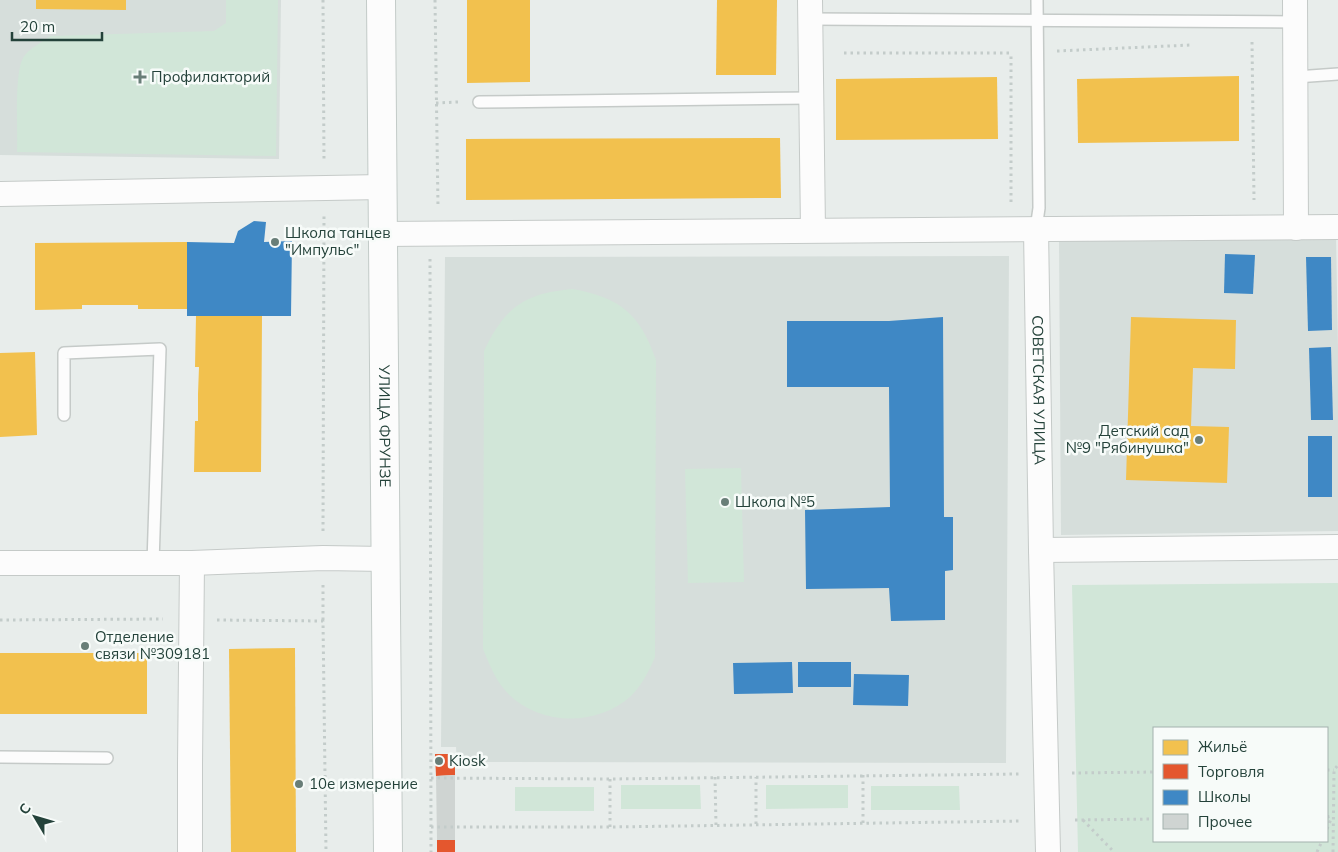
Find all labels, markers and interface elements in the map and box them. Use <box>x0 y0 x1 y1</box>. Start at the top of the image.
scale bar <box>12 10 102 42</box>
text: 20 m <box>20 17 55 36</box>
place label: Профилакторий <box>151 67 270 86</box>
marker: Профилакторий <box>133 70 147 84</box>
place label: Школа танцев "Импульс" <box>285 223 391 259</box>
marker: Школа танцев "Импульс" <box>269 236 281 248</box>
street label: СОВЕТСКАЯ УЛИЦА <box>1028 315 1050 465</box>
street label: УЛИЦА ФРУНЗЕ <box>375 364 395 487</box>
place label: Детский сад №9 "Рябинушка" <box>1066 421 1189 457</box>
marker: Детский сад №9 "Рябинушка" <box>1193 434 1205 446</box>
place label: Школа №5 <box>735 492 815 511</box>
marker: Школа №5 <box>719 496 731 508</box>
place label: Отделение связи №309181 <box>95 627 210 663</box>
marker: Отделение связи №309181 <box>79 640 91 652</box>
legend <box>1153 727 1328 842</box>
text: Жильё <box>1198 737 1247 756</box>
place label: Kiosk <box>449 751 486 770</box>
marker: Kiosk <box>433 755 445 767</box>
text: Торговля <box>1198 762 1265 781</box>
place label: 10е измерение <box>309 774 418 793</box>
marker: 10е измерение <box>293 778 305 790</box>
text: Школы <box>1198 787 1251 806</box>
north arrow <box>10 792 60 842</box>
text: С <box>15 800 35 818</box>
text: Прочее <box>1198 812 1252 831</box>

